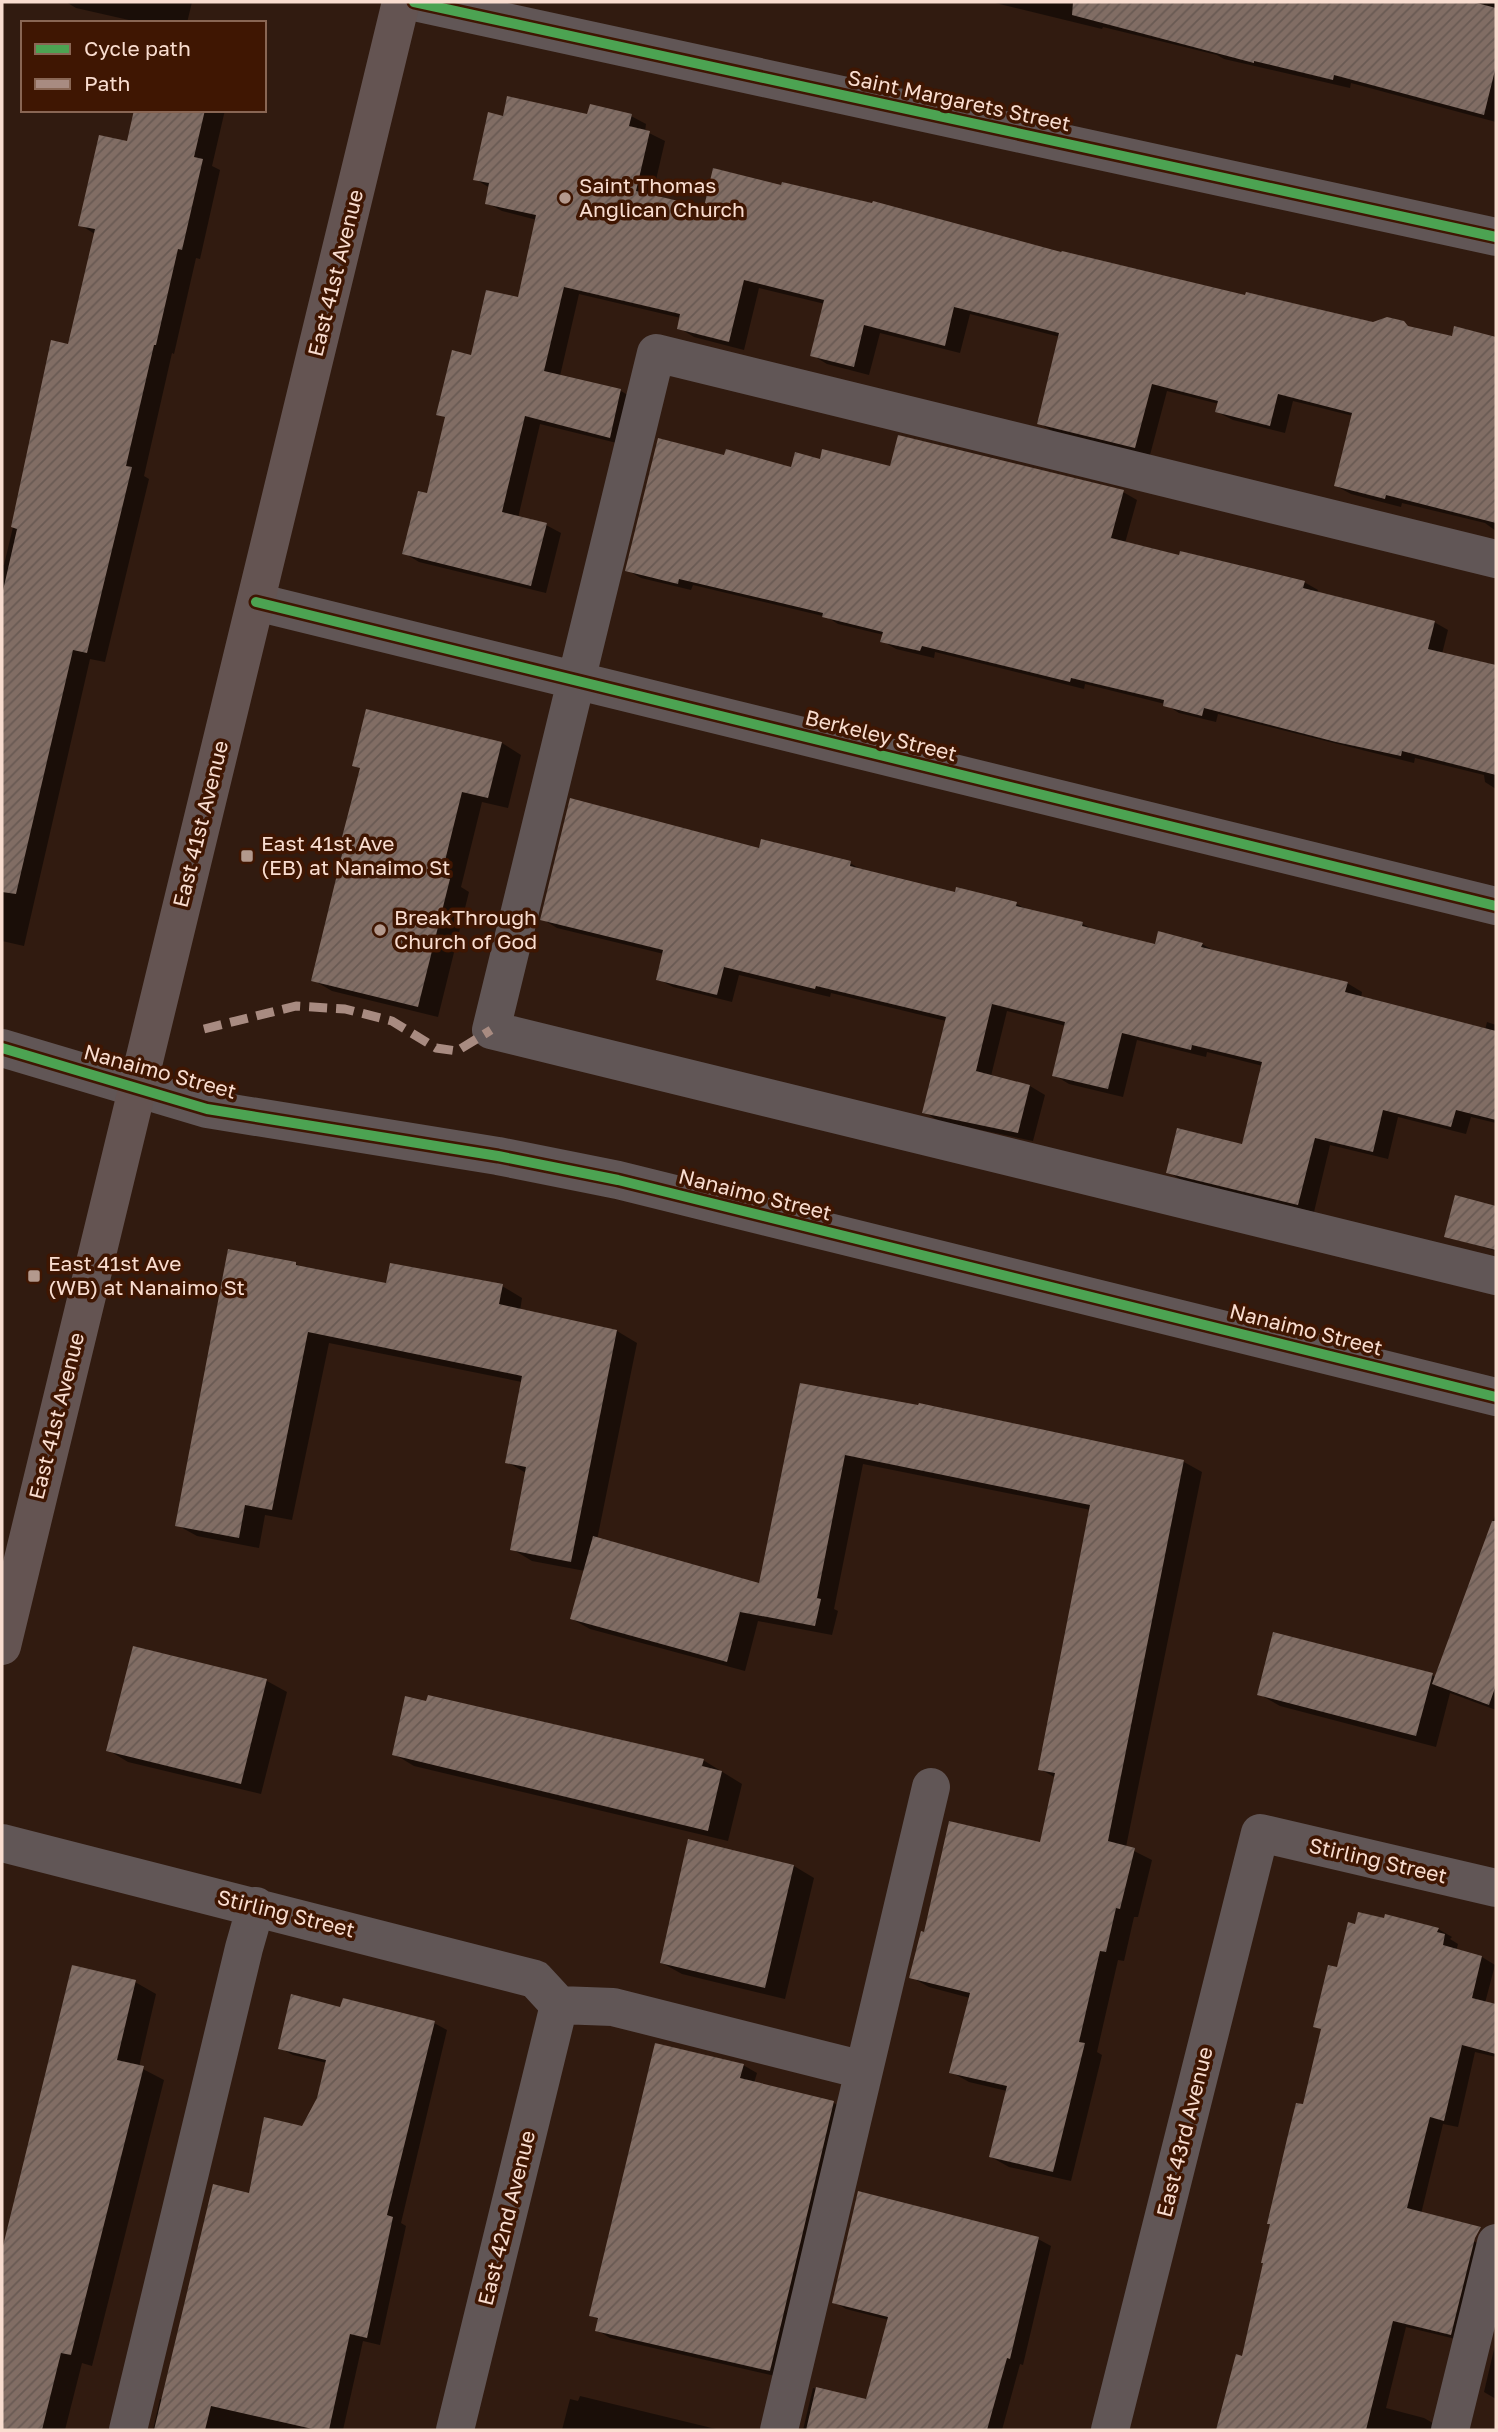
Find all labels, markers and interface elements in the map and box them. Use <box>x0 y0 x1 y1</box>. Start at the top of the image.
legend <box>21 21 266 112</box>
text: Cycle path <box>84 35 191 61</box>
street label: Saint Margarets Street <box>845 64 1073 136</box>
text: Path <box>84 70 131 96</box>
place label: Saint Thomas Anglican Church <box>579 172 745 222</box>
street label: East 41st Avenue <box>302 187 368 359</box>
marker: Saint Thomas Anglican Church <box>557 190 573 206</box>
street label: Berkeley Street <box>803 704 960 766</box>
street label: East 41st Avenue <box>167 738 233 910</box>
place label: East 41st Ave (EB) at Nanaimo St <box>261 830 450 880</box>
marker: East 41st Ave (EB) at Nanaimo St <box>239 848 255 864</box>
place label: BreakThrough Church of God <box>394 904 537 954</box>
marker: BreakThrough Church of God <box>372 922 388 938</box>
street label: Nanaimo Street <box>81 1038 239 1104</box>
street label: Nanaimo Street <box>676 1162 834 1226</box>
place label: East 41st Ave (WB) at Nanaimo St <box>48 1250 245 1300</box>
marker: East 41st Ave (WB) at Nanaimo St <box>26 1268 42 1284</box>
street label: Nanaimo Street <box>1227 1297 1385 1361</box>
street label: East 41st Avenue <box>23 1330 89 1502</box>
street label: Stirling Street <box>1307 1832 1450 1889</box>
street label: Stirling Street <box>215 1883 358 1943</box>
street label: East 43rd Avenue <box>1150 2044 1218 2220</box>
street label: East 42nd Avenue <box>472 2128 540 2308</box>

